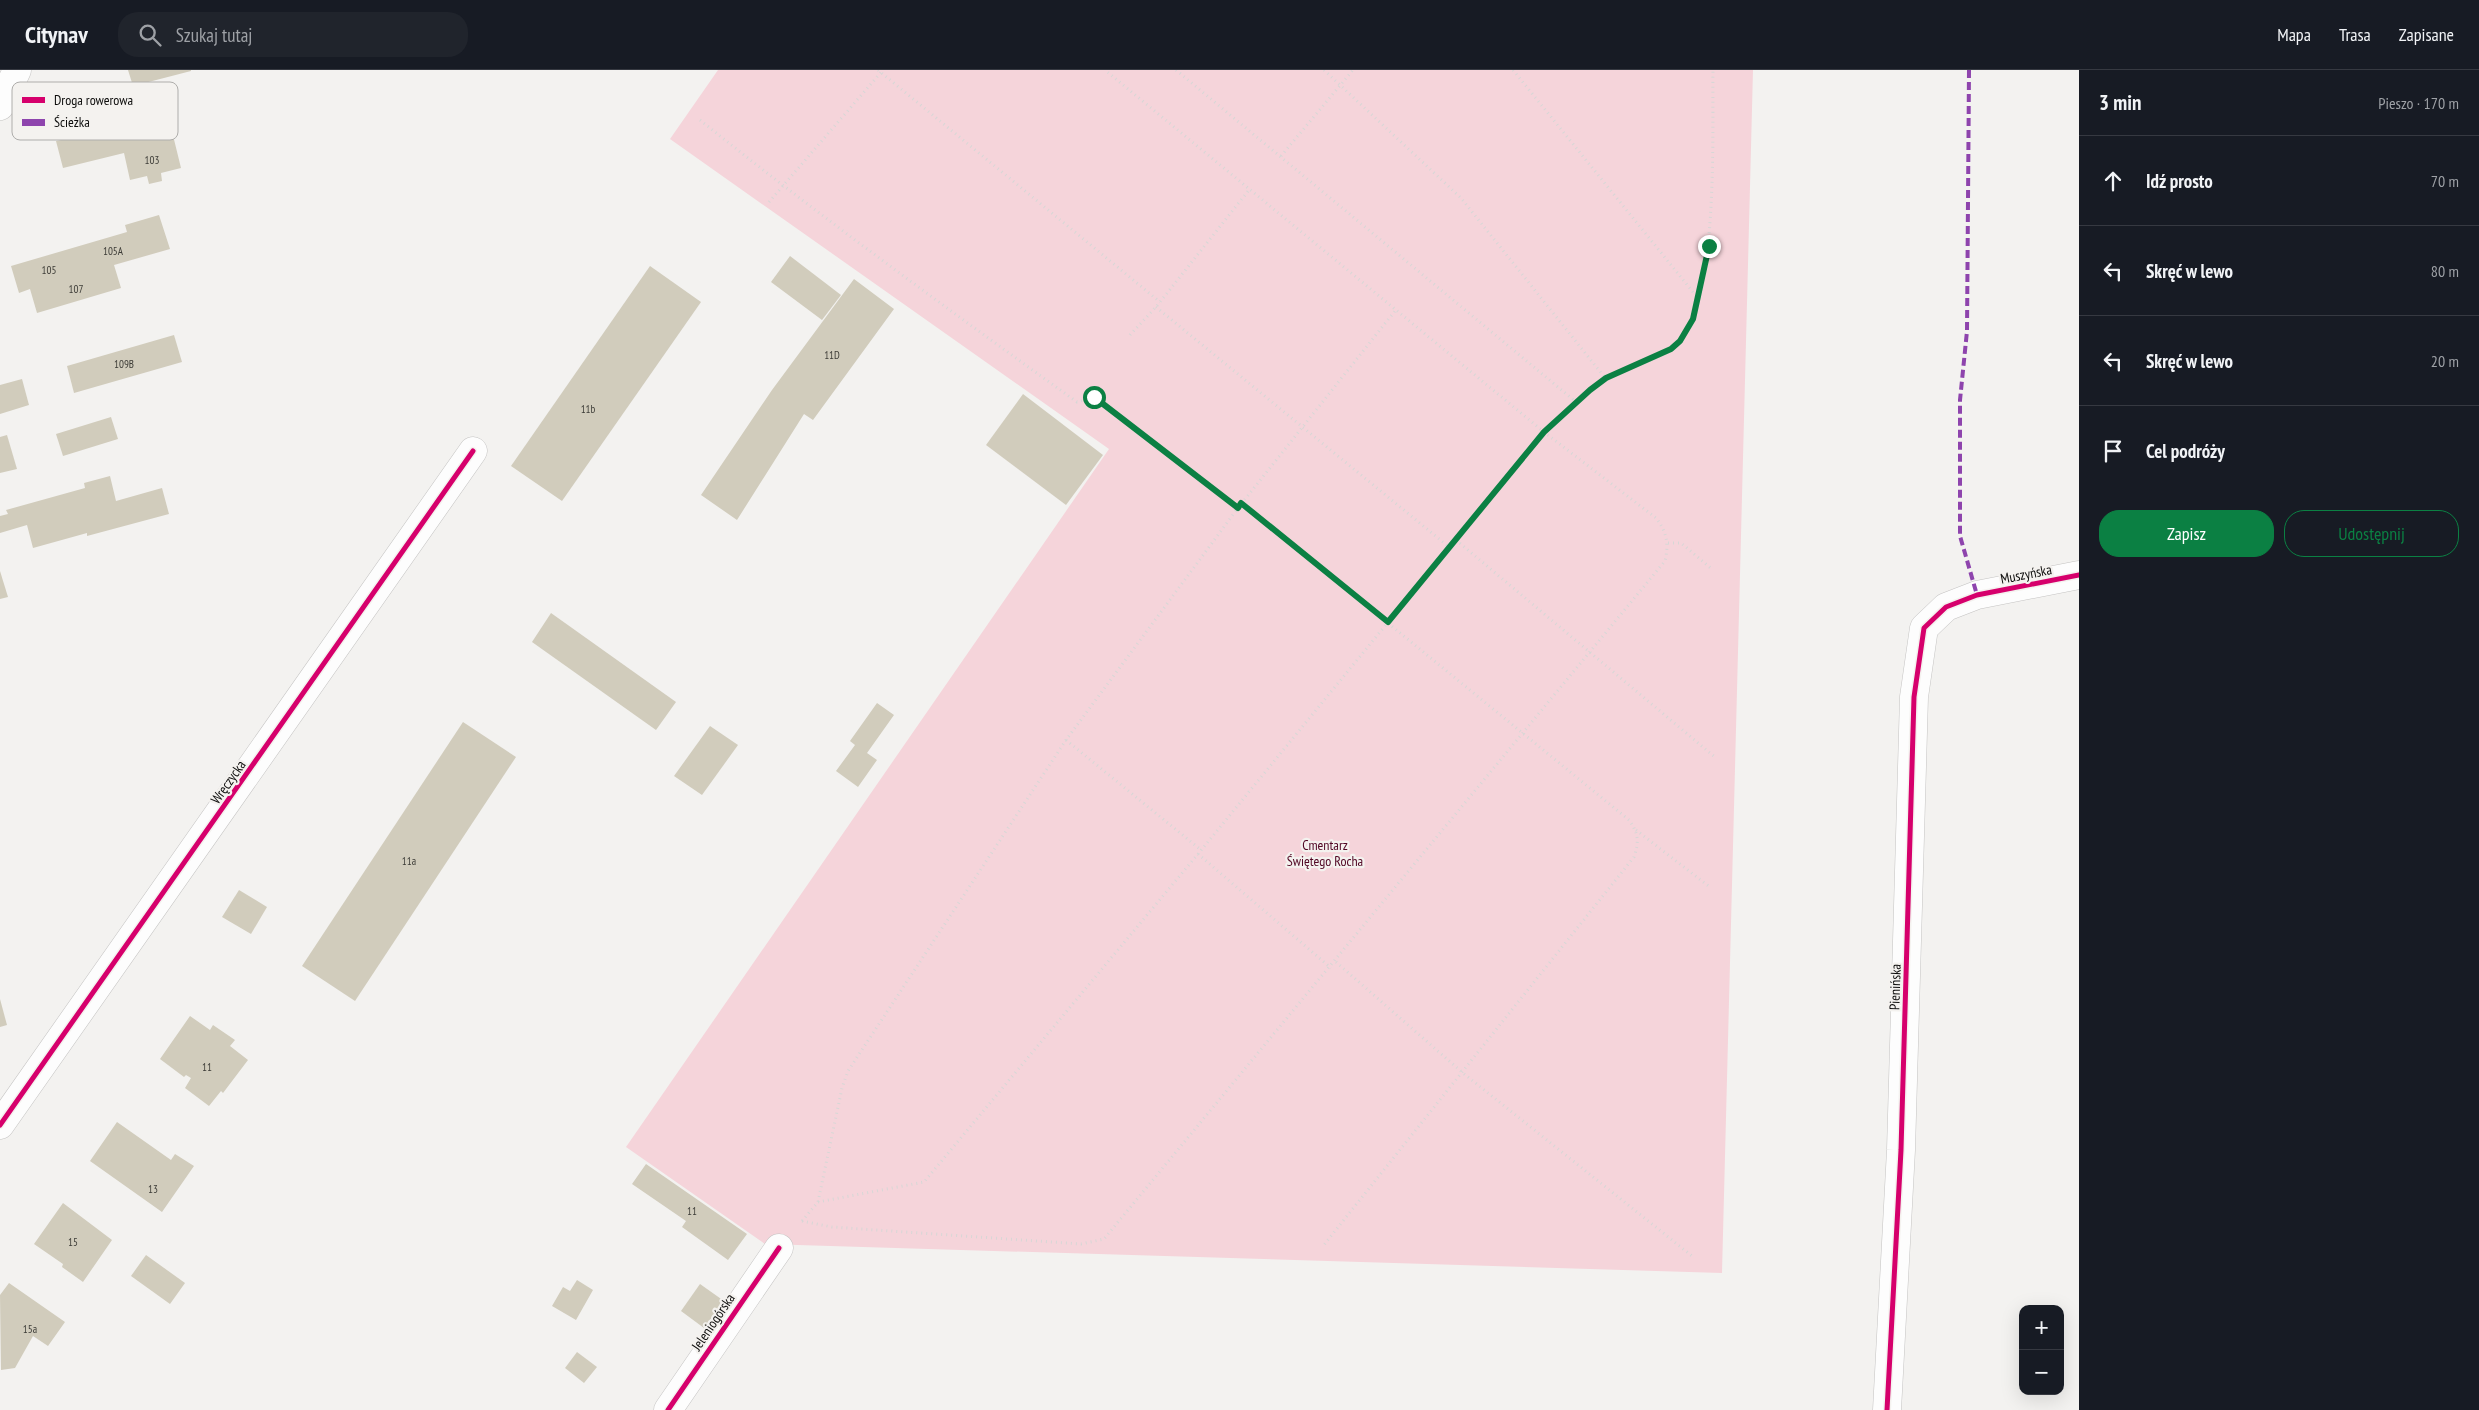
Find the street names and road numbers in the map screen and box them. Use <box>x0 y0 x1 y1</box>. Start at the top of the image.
street label: Muszyńska <box>1999 560 2053 588</box>
street label: Wręczycka <box>206 757 250 807</box>
street label: Pienińska <box>1885 964 1905 1010</box>
street label: Jeleniogórska <box>687 1290 739 1355</box>

